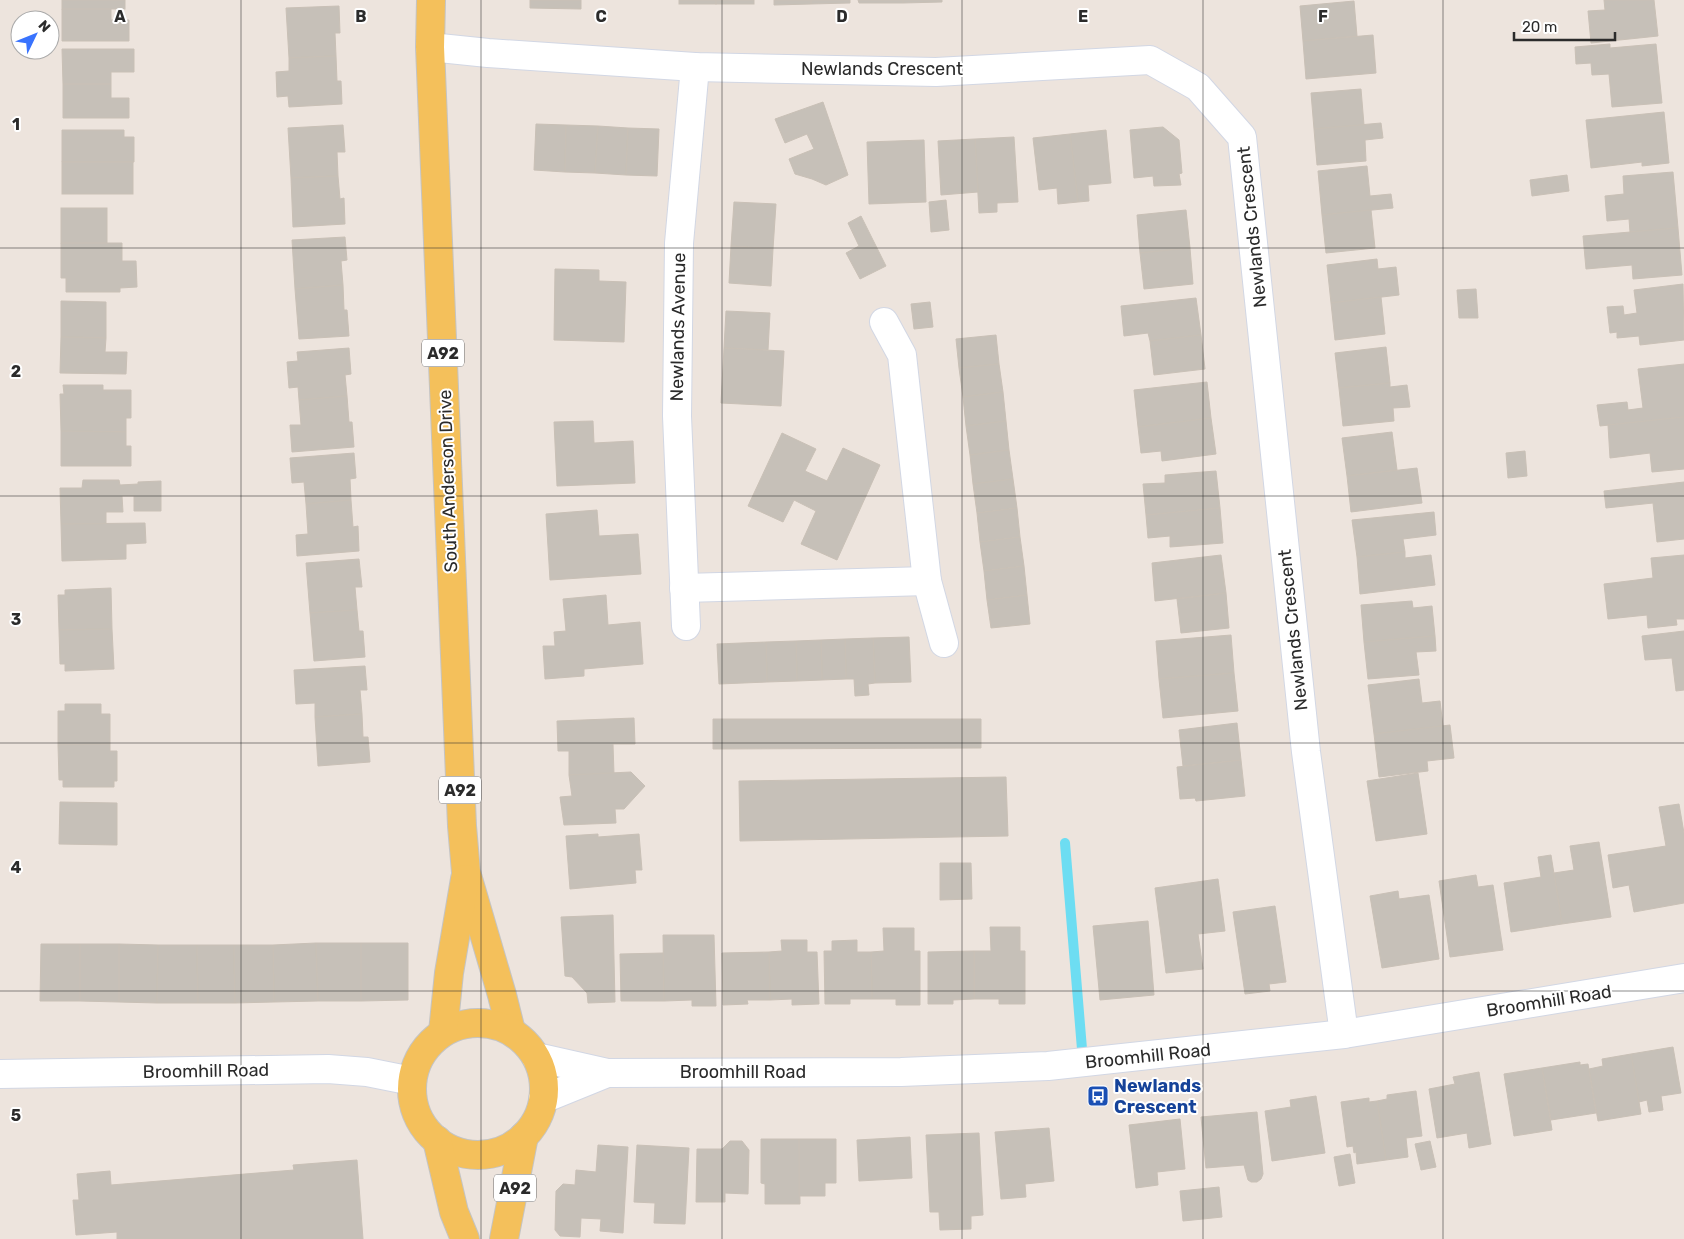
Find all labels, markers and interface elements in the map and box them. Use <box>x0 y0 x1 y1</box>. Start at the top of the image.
text: A <box>114 7 126 26</box>
text: B <box>355 7 367 26</box>
text: C <box>595 7 607 26</box>
text: D <box>836 7 848 26</box>
text: E <box>1078 7 1088 26</box>
text: F <box>1318 7 1328 26</box>
north arrow <box>10 10 60 60</box>
scale bar <box>1514 10 1615 42</box>
text: N <box>34 17 54 36</box>
text: 20 m <box>1522 18 1557 36</box>
street label: Newlands Crescent <box>801 58 963 80</box>
text: 1 <box>12 115 20 134</box>
street label: Newlands Crescent <box>1233 145 1271 309</box>
street label: Newlands Avenue <box>666 252 690 402</box>
road number: A92 <box>422 339 464 366</box>
text: 2 <box>11 362 21 381</box>
street label: South Anderson Drive <box>434 389 462 573</box>
street label: Newlands Crescent <box>1274 548 1312 712</box>
text: 3 <box>11 610 21 629</box>
road number: A92 <box>439 776 481 804</box>
text: 4 <box>11 858 22 877</box>
street label: Broomhill Road <box>1485 980 1613 1022</box>
street label: Broomhill Road <box>1084 1038 1212 1074</box>
street label: Broomhill Road <box>143 1059 269 1083</box>
street label: Broomhill Road <box>680 1061 806 1083</box>
place label: Newlands Crescent <box>1114 1075 1201 1118</box>
bus stop icon: Newlands Crescent <box>1086 1084 1110 1108</box>
text: 5 <box>11 1106 21 1125</box>
road number: A92 <box>494 1174 536 1202</box>

